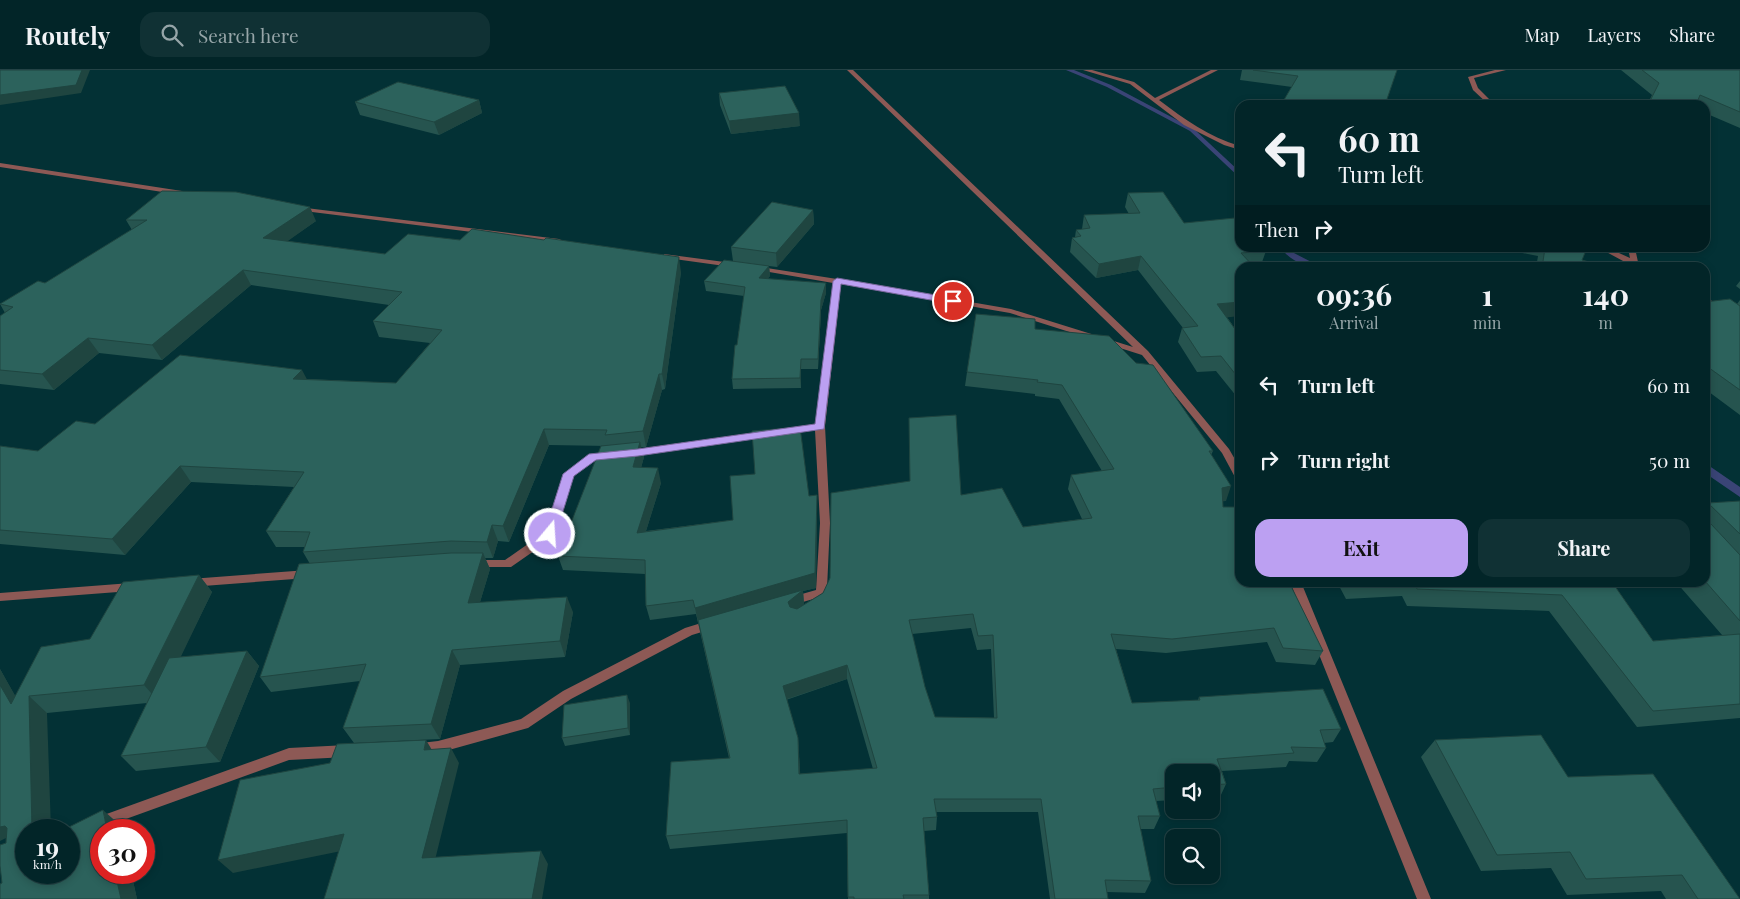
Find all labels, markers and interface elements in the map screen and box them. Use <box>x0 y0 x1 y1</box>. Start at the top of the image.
search box <box>140 12 490 57</box>
text: Routely <box>25 19 110 51</box>
icon: search <box>158 21 186 49</box>
text: Search here <box>198 22 299 48</box>
text: Map <box>1524 23 1559 47</box>
text: Layers <box>1587 23 1641 47</box>
text: Share <box>1669 23 1715 47</box>
text: 60 m <box>1338 114 1420 161</box>
icon: left <box>1255 120 1320 185</box>
text: Turn left <box>1338 159 1423 189</box>
icon: right <box>1309 215 1337 243</box>
text: Then <box>1255 216 1299 242</box>
text: 09:36 <box>1316 274 1392 314</box>
text: 1 <box>1481 274 1493 314</box>
text: 140 <box>1582 274 1629 314</box>
pin <box>932 280 974 322</box>
icon: arrive <box>939 287 967 315</box>
text: Arrival <box>1329 312 1379 333</box>
text: min <box>1473 312 1501 333</box>
text: m <box>1599 312 1613 333</box>
icon: left <box>1255 371 1283 399</box>
text: Turn left <box>1298 372 1375 398</box>
text: 60 m <box>1647 372 1690 398</box>
icon: right <box>1255 446 1283 474</box>
text: Turn right <box>1298 447 1390 473</box>
text: 50 m <box>1649 447 1690 473</box>
position arrow <box>523 507 575 559</box>
button: Exit <box>1255 519 1468 577</box>
button: Share <box>1478 519 1690 577</box>
map controls <box>1165 764 1220 884</box>
button: sound <box>1165 764 1220 819</box>
speed limit sign: 30 <box>90 819 155 884</box>
text: 19 <box>36 829 59 862</box>
button: search <box>1165 829 1220 884</box>
text: km/h <box>33 856 62 872</box>

